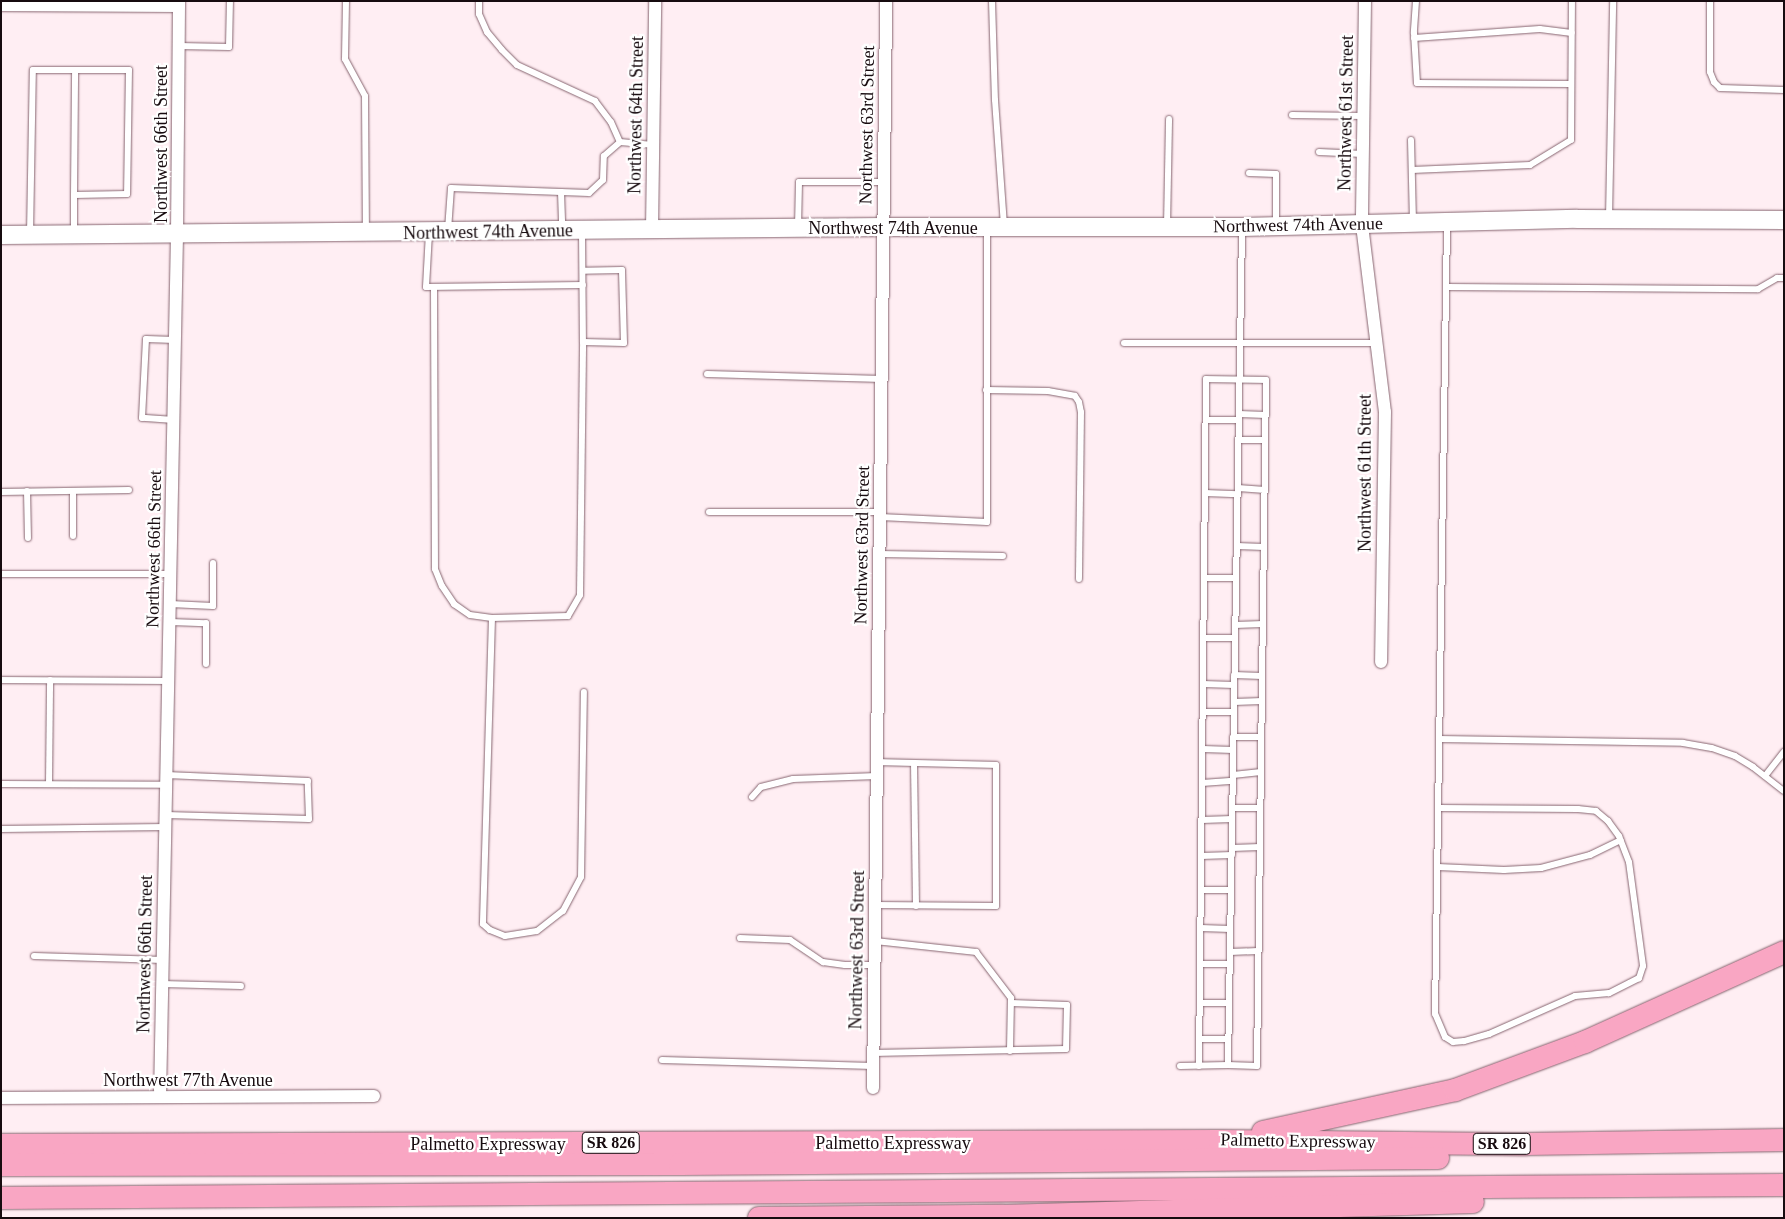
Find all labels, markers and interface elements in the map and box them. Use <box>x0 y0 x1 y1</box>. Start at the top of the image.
street label: Northwest 61st Street <box>1334 35 1358 191</box>
street label: Northwest 64th Street <box>624 36 648 194</box>
street label: Northwest 63rd Street <box>855 45 879 205</box>
street label: Northwest 66th Street <box>150 65 172 223</box>
street label: Northwest 74th Avenue <box>1213 213 1383 237</box>
street label: Northwest 74th Avenue <box>808 217 978 239</box>
street label: Northwest 74th Avenue <box>403 220 573 244</box>
street label: Northwest 61th Street <box>1354 394 1376 552</box>
street label: Northwest 63rd Street <box>850 465 874 625</box>
street label: Northwest 66th Street <box>142 470 166 628</box>
street label: Northwest 63rd Street <box>845 870 869 1030</box>
street label: Northwest 66th Street <box>133 875 157 1033</box>
street label: Northwest 77th Avenue <box>103 1069 273 1091</box>
street label: Palmetto Expressway <box>1220 1129 1376 1153</box>
road number: SR 826 <box>581 1130 641 1156</box>
road number: SR 826 <box>1472 1130 1532 1158</box>
street label: Palmetto Expressway <box>815 1132 971 1154</box>
street label: Palmetto Expressway <box>410 1133 566 1155</box>

